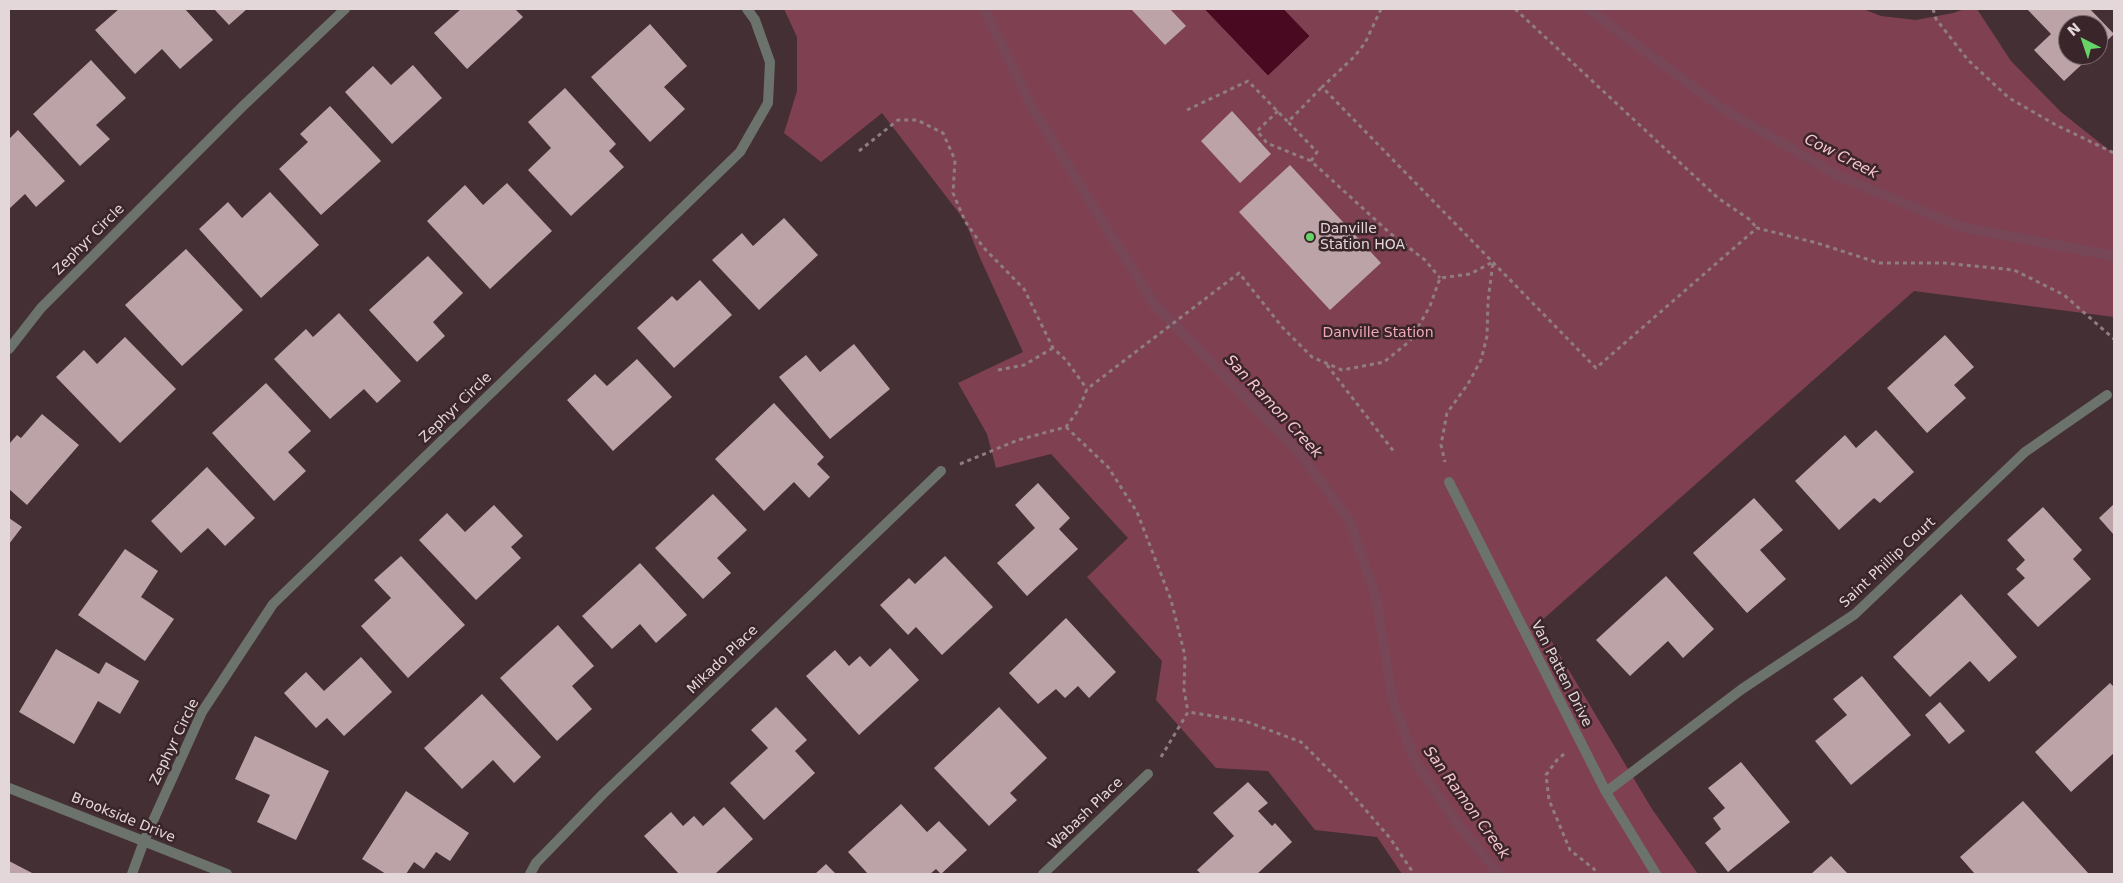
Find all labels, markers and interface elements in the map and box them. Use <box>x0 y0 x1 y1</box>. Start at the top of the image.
north arrow <box>2058 15 2108 65</box>
text: N <box>2064 20 2083 39</box>
water label: Cow Creek <box>1801 131 1881 183</box>
street label: Zephyr Circle <box>50 201 128 279</box>
place label: Danville Station HOA <box>1320 221 1405 253</box>
marker: Danville Station HOA <box>1304 231 1316 243</box>
park label: Danville Station <box>1322 325 1434 341</box>
water label: San Ramon Creek <box>1221 352 1325 462</box>
street label: Zephyr Circle <box>416 369 496 447</box>
street label: Saint Phillip Court <box>1837 514 1939 612</box>
street label: Van Patten Drive <box>1527 618 1595 730</box>
street label: Mikado Place <box>684 622 762 698</box>
street label: Zephyr Circle <box>147 696 203 788</box>
water label: San Ramon Creek <box>1419 743 1513 863</box>
street label: Wabash Place <box>1045 774 1127 854</box>
street label: Brookside Drive <box>69 789 177 847</box>

